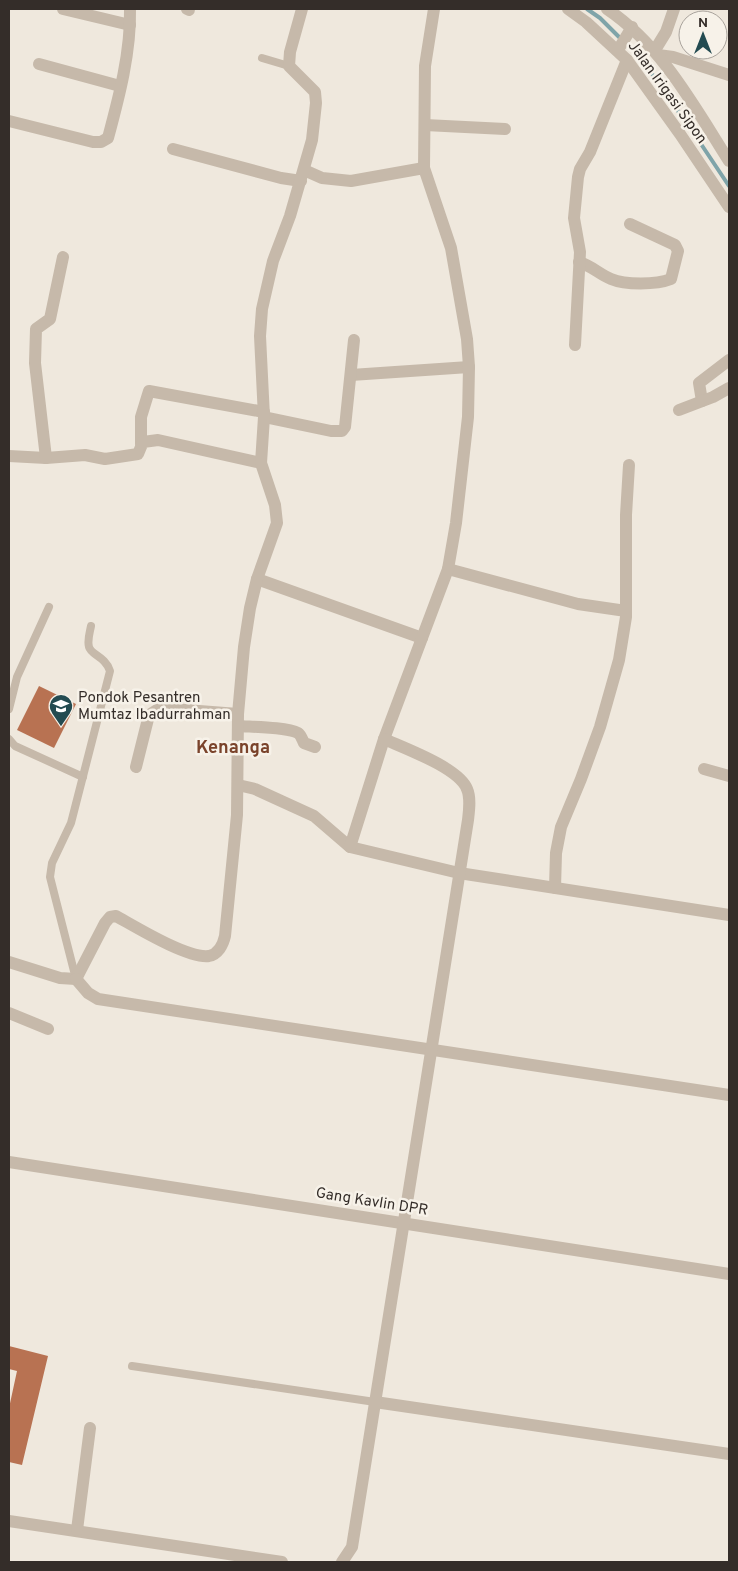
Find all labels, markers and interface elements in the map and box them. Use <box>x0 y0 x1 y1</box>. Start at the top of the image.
north arrow <box>678 10 728 60</box>
text: N <box>698 15 708 32</box>
street label: Jalan Irigasi Sipon <box>623 38 711 148</box>
place label: Pondok Pesantren Mumtaz Ibadurrahman <box>78 689 231 725</box>
school or university icon: Pondok Pesantren Mumtaz Ibadurrahman <box>48 693 74 727</box>
district label: Kenanga <box>196 737 270 760</box>
street label: Gang Kavlin DPR <box>314 1184 429 1221</box>

